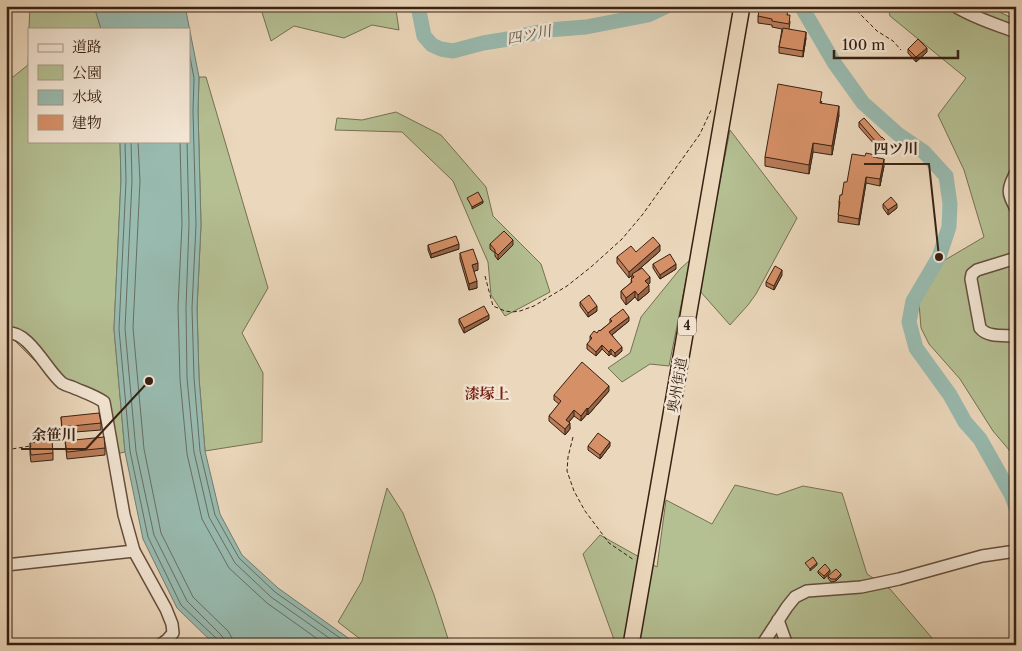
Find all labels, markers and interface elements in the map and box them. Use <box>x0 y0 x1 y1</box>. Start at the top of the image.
water label: 四ツ川 <box>505 21 555 48</box>
legend <box>28 28 190 142</box>
scale bar <box>834 28 958 60</box>
text: 100 m <box>842 35 885 54</box>
text: 道路 <box>72 37 102 56</box>
text: 公園 <box>72 63 102 82</box>
text: 水域 <box>72 87 102 106</box>
text: 建物 <box>72 113 102 132</box>
callout: 四ツ川 <box>864 134 929 164</box>
text: 四ツ川 <box>873 139 919 158</box>
road number: 4 <box>678 316 696 336</box>
street label: 奥州街道 <box>663 356 691 414</box>
district label: 漆塚上 <box>464 384 510 403</box>
callout: 余笹川 <box>21 419 86 449</box>
text: 余笹川 <box>31 425 77 444</box>

